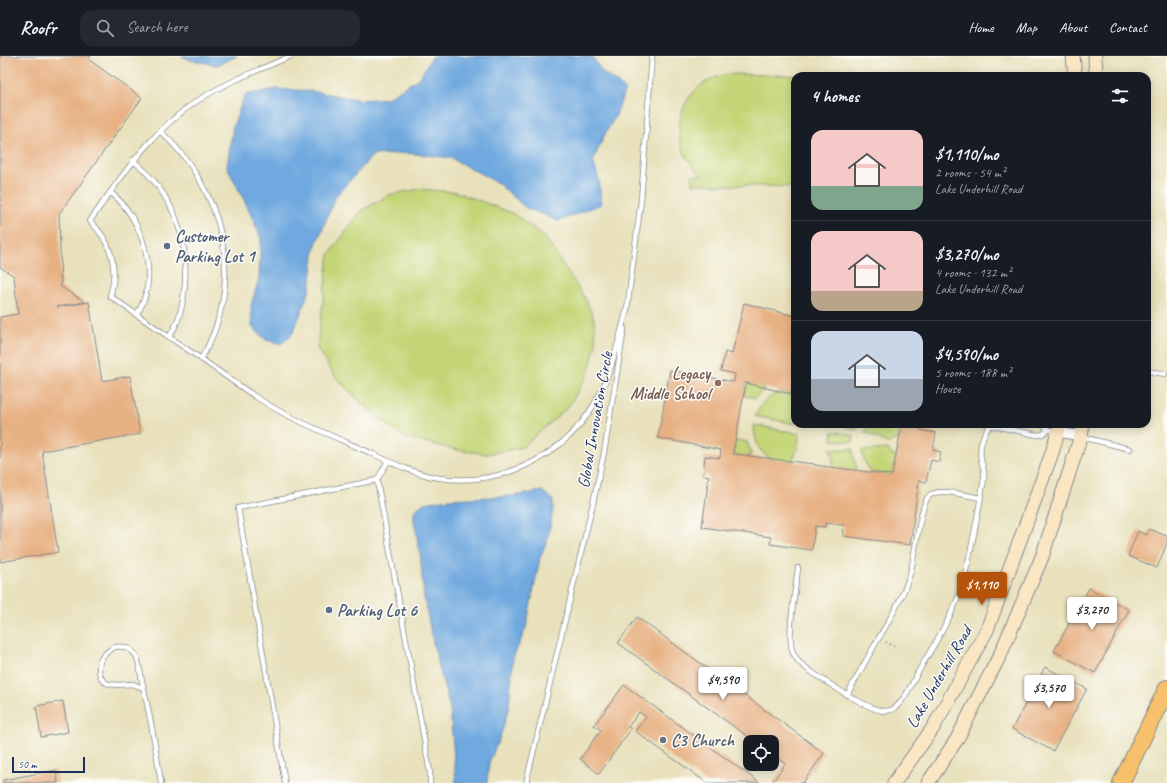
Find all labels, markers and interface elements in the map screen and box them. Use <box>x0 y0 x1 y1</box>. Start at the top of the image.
search box <box>80 10 360 46</box>
text: Roofr <box>20 16 56 40</box>
icon: search <box>94 17 116 39</box>
text: Search here <box>126 18 188 37</box>
text: Home <box>968 19 994 36</box>
text: Map <box>1016 19 1037 36</box>
text: About <box>1059 19 1087 36</box>
text: Contact <box>1109 19 1147 36</box>
icon: filters <box>1109 85 1131 107</box>
text: 4 homes <box>811 86 859 107</box>
text: $1,110/mo <box>935 144 998 165</box>
icon: home <box>843 146 891 194</box>
text: 2 rooms · 54 m² <box>935 165 1005 181</box>
text: Lake Underhill Road <box>935 181 1022 197</box>
place label: Customer Parking Lot 1 <box>175 226 257 267</box>
marker: Customer Parking Lot 1 <box>162 241 172 251</box>
text: $3,270/mo <box>935 244 998 265</box>
icon: home <box>843 247 891 295</box>
text: 4 rooms · 132 m² <box>935 265 1011 281</box>
text: Lake Underhill Road <box>935 281 1022 297</box>
text: $4,590/mo <box>935 344 998 365</box>
icon: home <box>843 347 891 395</box>
street label: Global Innovation Circle <box>573 349 618 490</box>
place label: Legacy Middle School <box>630 363 713 404</box>
text: 5 rooms · 188 m² <box>935 365 1011 381</box>
marker: Legacy Middle School <box>713 378 723 388</box>
text: House <box>935 381 960 397</box>
pin: $1,110 <box>949 572 1015 606</box>
text: $1,110 <box>966 577 998 593</box>
pin: $3,270 <box>1059 597 1125 631</box>
place label: Parking Lot 6 <box>337 600 418 621</box>
text: $3,270 <box>1076 602 1108 618</box>
marker: Parking Lot 6 <box>324 605 334 615</box>
street label: Lake Underhill Road <box>901 619 978 732</box>
pin: $4,590 <box>690 667 756 701</box>
text: $4,590 <box>707 672 739 688</box>
pin: $3,570 <box>1016 675 1082 709</box>
text: $3,570 <box>1033 680 1065 696</box>
place label: C3 Church <box>671 730 735 751</box>
marker: C3 Church <box>658 735 668 745</box>
map controls <box>743 735 779 771</box>
button: locate <box>743 735 779 771</box>
scale bar <box>12 755 85 774</box>
text: 50 m <box>18 757 37 771</box>

